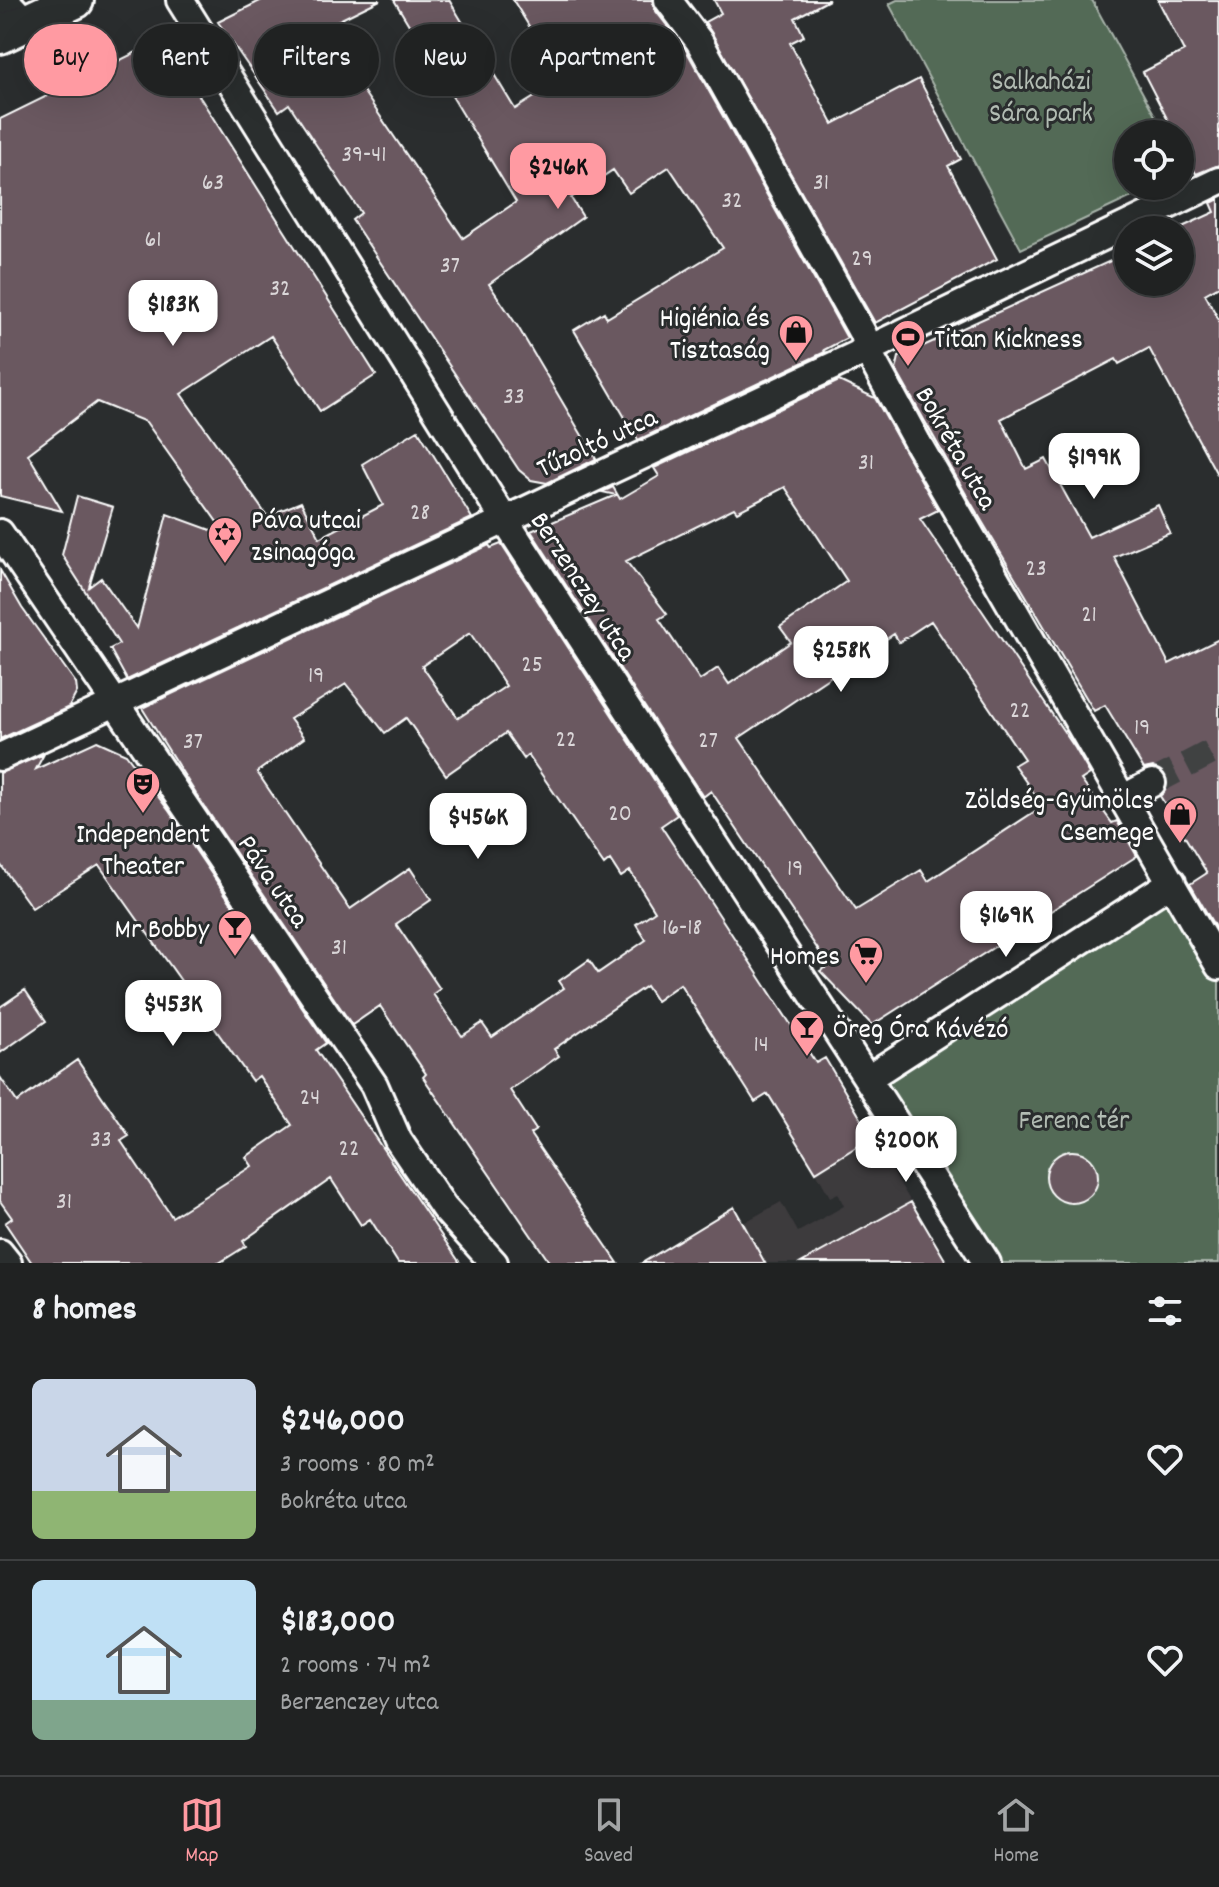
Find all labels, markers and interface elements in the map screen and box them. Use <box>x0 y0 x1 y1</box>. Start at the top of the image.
chip: Buy <box>24 24 117 96</box>
chip: Rent <box>133 24 238 96</box>
chip: Filters <box>254 24 379 96</box>
chip: New <box>395 24 495 96</box>
chip: Apartment <box>511 24 684 96</box>
park label: Salkaházi Sára park <box>989 64 1093 136</box>
map controls <box>1114 120 1194 296</box>
button: locate <box>1114 120 1194 200</box>
house number: 39-41 <box>341 139 387 173</box>
pin: $246K <box>502 143 614 211</box>
text: $246K <box>528 150 588 187</box>
house number: 63 <box>202 167 224 201</box>
house number: 31 <box>813 167 829 201</box>
house number: 32 <box>721 185 743 219</box>
button: layers <box>1114 216 1194 296</box>
house number: 61 <box>144 224 162 258</box>
house number: 29 <box>851 243 873 277</box>
house number: 37 <box>440 250 460 284</box>
house number: 32 <box>269 273 291 307</box>
pin: $183K <box>117 280 229 348</box>
text: $183K <box>147 287 199 324</box>
place label: Higiénia és Tisztaság <box>660 301 770 373</box>
shop icon: Higiénia és Tisztaság <box>777 313 815 363</box>
sports icon: Titan Kickness <box>889 318 927 368</box>
place label: Titan Kickness <box>934 322 1083 362</box>
street label: Bokréta utca <box>902 380 1006 519</box>
house number: 33 <box>503 381 525 415</box>
street label: Tűzoltó utca <box>531 400 666 491</box>
pin: $199K <box>1038 433 1150 501</box>
text: $199K <box>1067 440 1121 477</box>
house number: 31 <box>858 447 874 481</box>
house number: 28 <box>410 497 430 531</box>
place label: Páva utcai zsinagóga <box>251 503 361 575</box>
street label: Berzenczey utca <box>518 505 645 671</box>
synagogue icon: Páva utcai zsinagóga <box>206 515 244 565</box>
house number: 23 <box>1025 553 1047 587</box>
house number: 21 <box>1081 599 1097 633</box>
pin: $258K <box>785 626 897 694</box>
text: $258K <box>811 633 871 670</box>
house number: 25 <box>521 649 543 683</box>
house number: 19 <box>308 660 324 694</box>
house number: 22 <box>1010 695 1030 729</box>
house number: 19 <box>1134 712 1150 746</box>
house number: 22 <box>556 724 576 758</box>
house number: 27 <box>698 725 718 759</box>
house number: 37 <box>183 726 203 760</box>
theatre icon: Independent Theater <box>124 765 162 815</box>
place label: Zöldség-Gyümölcs Csemege <box>965 783 1154 855</box>
pin: $456K <box>422 793 534 861</box>
shop icon: Zöldség-Gyümölcs Csemege <box>1161 795 1199 845</box>
house number: 20 <box>608 798 632 832</box>
text: $456K <box>448 800 508 837</box>
place label: Independent Theater <box>76 817 210 889</box>
street label: Páva utca <box>225 828 317 938</box>
house number: 19 <box>787 853 803 887</box>
pin: $169K <box>950 891 1062 959</box>
text: $169K <box>978 898 1034 935</box>
bar icon: Mr Bobby <box>216 908 254 958</box>
place label: Mr Bobby <box>114 912 210 952</box>
house number: 16-18 <box>662 912 702 946</box>
house number: 31 <box>331 932 347 966</box>
supermarket icon: Homes <box>847 935 885 985</box>
place label: Homes <box>770 939 840 979</box>
pin: $453K <box>117 980 229 1048</box>
text: $453K <box>143 987 203 1024</box>
bar icon: Öreg Óra Kávézó <box>788 1008 826 1058</box>
place label: Öreg Óra Kávézó <box>833 1012 1009 1052</box>
house number: 14 <box>753 1029 769 1063</box>
house number: 24 <box>300 1082 320 1116</box>
park label: Ferenc tér <box>1019 1103 1130 1143</box>
pin: $200K <box>850 1116 962 1184</box>
text: $200K <box>874 1123 938 1160</box>
house number: 33 <box>90 1124 112 1158</box>
house number: 22 <box>339 1133 359 1167</box>
house number: 31 <box>56 1186 72 1220</box>
text: 8 homes <box>32 1287 137 1336</box>
icon: filters <box>1143 1289 1187 1333</box>
text: $246,000 <box>280 1398 405 1447</box>
icon: home <box>96 1411 192 1507</box>
icon: heart <box>1143 1437 1187 1481</box>
text: 3 rooms · 80 m² <box>280 1447 435 1484</box>
text: Bokréta utca <box>280 1484 407 1521</box>
text: $183,000 <box>280 1599 395 1648</box>
icon: home <box>96 1612 192 1708</box>
icon: heart <box>1143 1638 1187 1682</box>
text: 2 rooms · 74 m² <box>280 1648 431 1685</box>
text: Berzenczey utca <box>280 1685 438 1722</box>
tab: Map <box>180 1793 224 1872</box>
tab: Saved <box>584 1793 633 1872</box>
tab: Home <box>993 1793 1039 1872</box>

